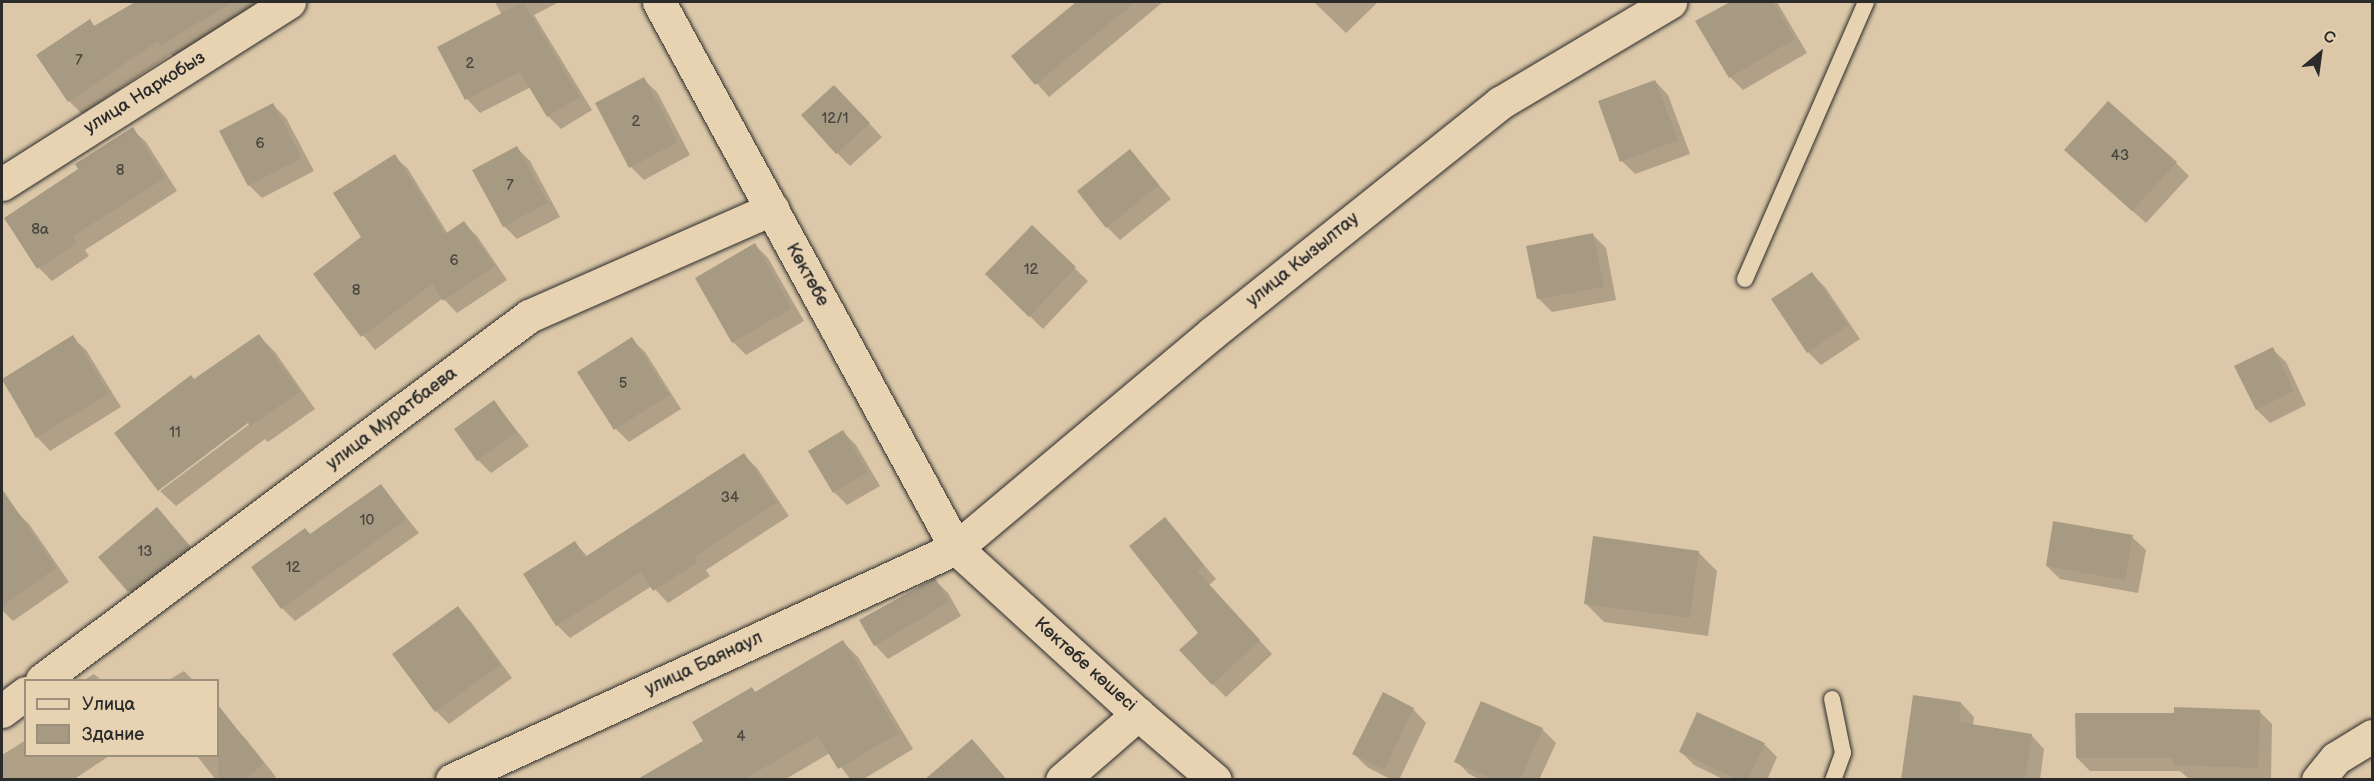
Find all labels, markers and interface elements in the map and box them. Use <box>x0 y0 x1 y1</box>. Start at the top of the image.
north arrow <box>2290 24 2350 84</box>
text: С <box>2319 27 2338 49</box>
street label: улица Наркобыз <box>80 47 210 139</box>
house number: 7 <box>75 52 83 70</box>
house number: 2 <box>466 55 474 73</box>
house number: 12/1 <box>821 110 849 128</box>
house number: 2 <box>632 113 640 131</box>
house number: 6 <box>255 135 265 153</box>
house number: 43 <box>2111 147 2129 165</box>
house number: 8 <box>116 162 124 180</box>
house number: 7 <box>506 177 514 195</box>
street label: улица Кызылтау <box>1243 208 1363 312</box>
house number: 8а <box>31 221 49 239</box>
street label: Көктөбе <box>781 240 833 310</box>
house number: 6 <box>449 252 459 270</box>
house number: 12 <box>1024 261 1038 279</box>
house number: 8 <box>352 282 360 300</box>
street label: улица Муратбаева <box>323 363 461 475</box>
house number: 5 <box>619 375 627 393</box>
house number: 11 <box>169 424 181 442</box>
house number: 34 <box>721 489 739 507</box>
house number: 10 <box>360 512 374 530</box>
house number: 13 <box>137 543 153 561</box>
house number: 12 <box>286 559 300 577</box>
street label: Көктөбе көшесі <box>1029 613 1141 717</box>
street label: улица Баянаул <box>642 627 766 701</box>
legend <box>24 679 219 757</box>
text: Улица <box>82 694 135 715</box>
text: Здание <box>82 724 144 745</box>
house number: 4 <box>736 728 746 746</box>

